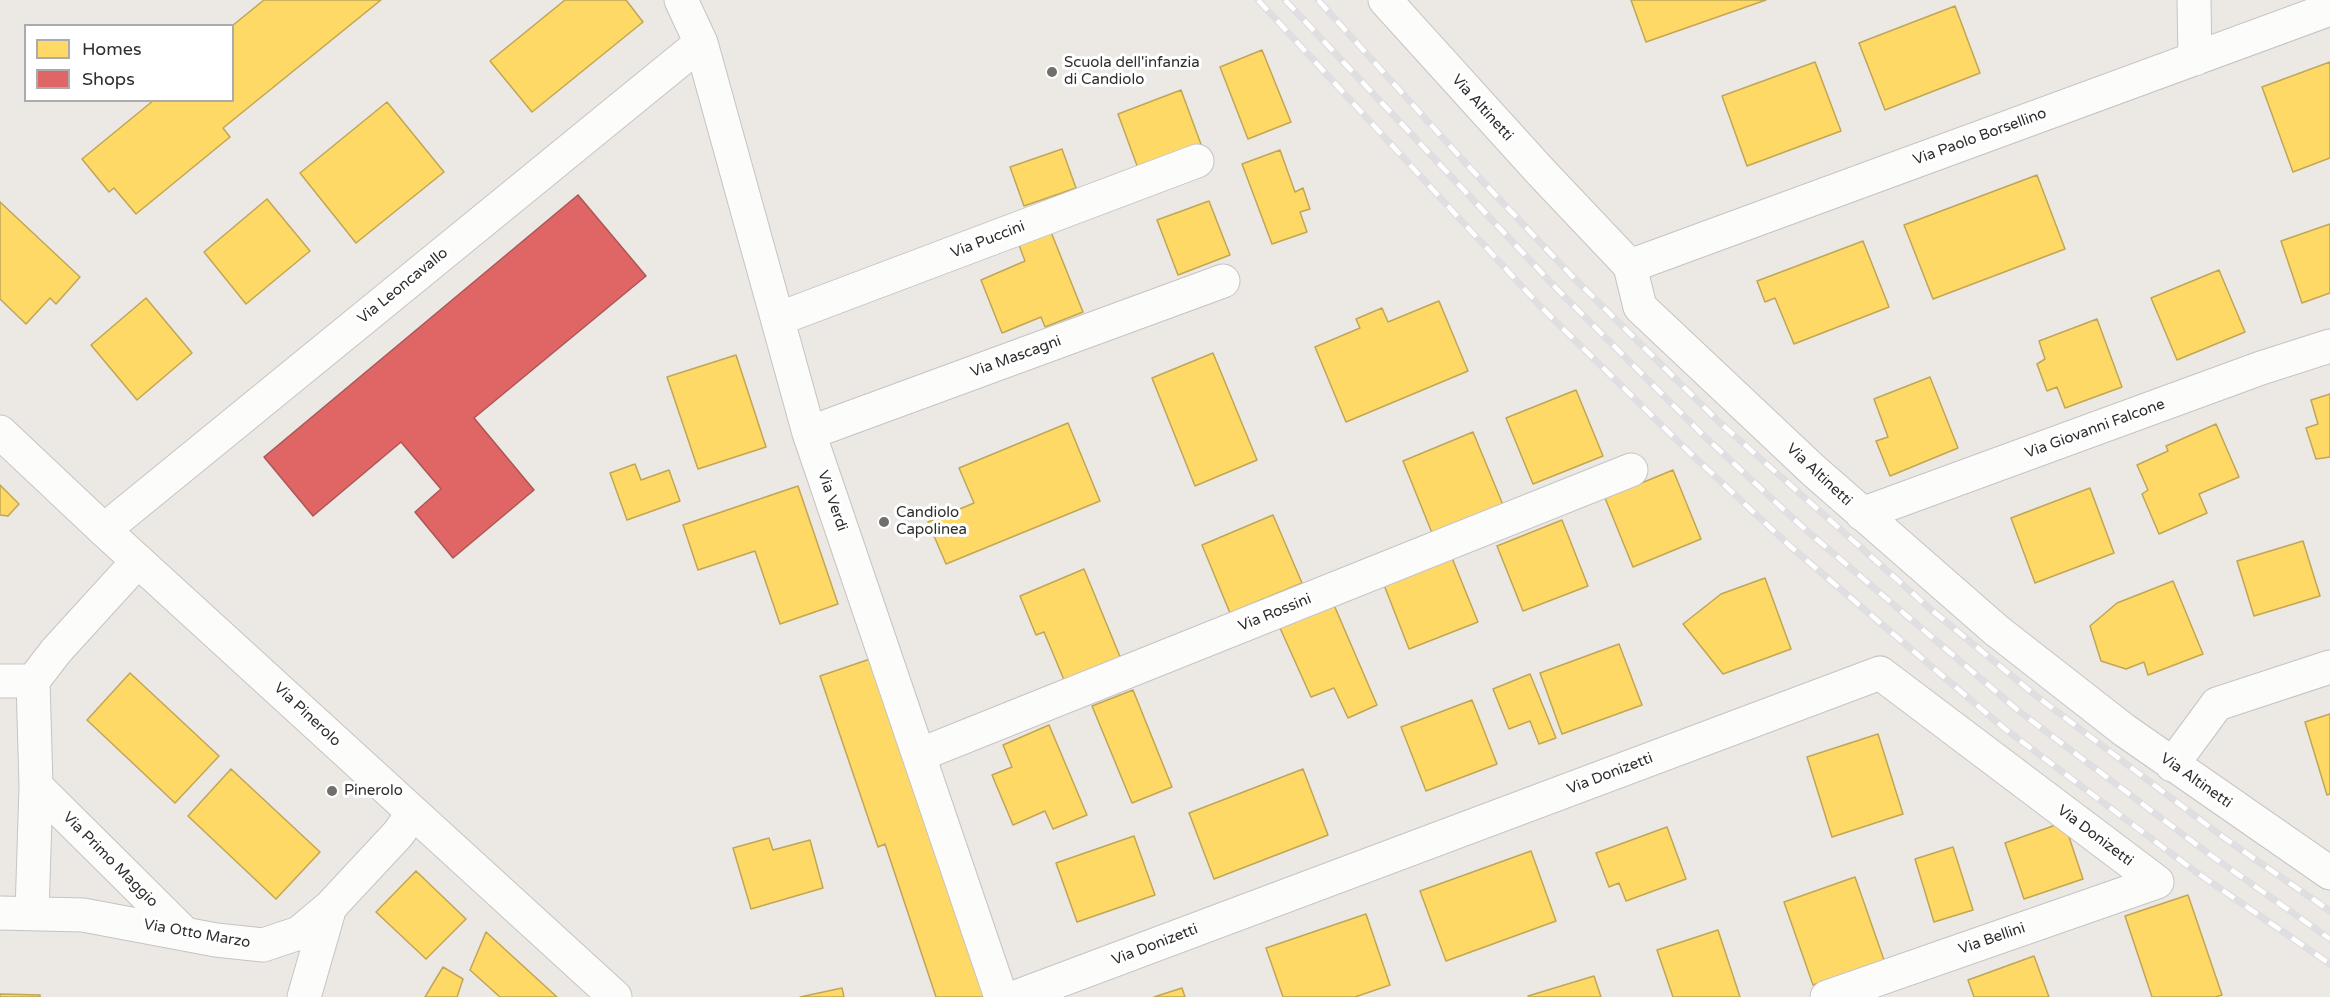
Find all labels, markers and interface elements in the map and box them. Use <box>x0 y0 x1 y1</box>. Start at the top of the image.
legend <box>24 24 234 102</box>
text: Homes <box>82 38 142 60</box>
place label: Scuola dell'infanzia di Candiolo <box>1064 54 1200 89</box>
marker: Scuola dell'infanzia di Candiolo <box>1045 65 1059 79</box>
text: Shops <box>82 68 135 90</box>
street label: Via Altinetti <box>1447 71 1517 145</box>
street label: Via Paolo Borsellino <box>1911 104 2049 170</box>
street label: Via Puccini <box>948 218 1028 262</box>
street label: Via Leoncavallo <box>354 244 452 328</box>
street label: Via Mascagni <box>968 332 1064 382</box>
street label: Via Giovanni Falcone <box>2023 395 2167 463</box>
street label: Via Altinetti <box>1782 440 1856 510</box>
street label: Via Verdi <box>813 468 851 534</box>
place label: Candiolo Capolinea <box>896 504 967 539</box>
marker: Candiolo Capolinea <box>877 515 891 529</box>
street label: Via Rossini <box>1236 590 1314 636</box>
street label: Via Pinerolo <box>270 679 344 751</box>
street label: Via Donizetti <box>1565 749 1655 799</box>
street label: Via Altinetti <box>2157 750 2235 812</box>
place label: Pinerolo <box>344 782 403 800</box>
marker: Pinerolo <box>325 784 339 798</box>
street label: Via Donizetti <box>2053 802 2137 870</box>
street label: Via Primo Maggio <box>59 809 161 911</box>
street label: Via Otto Marzo <box>142 916 252 952</box>
street label: Via Bellini <box>1956 919 2028 959</box>
street label: Via Donizetti <box>1110 920 1200 970</box>

